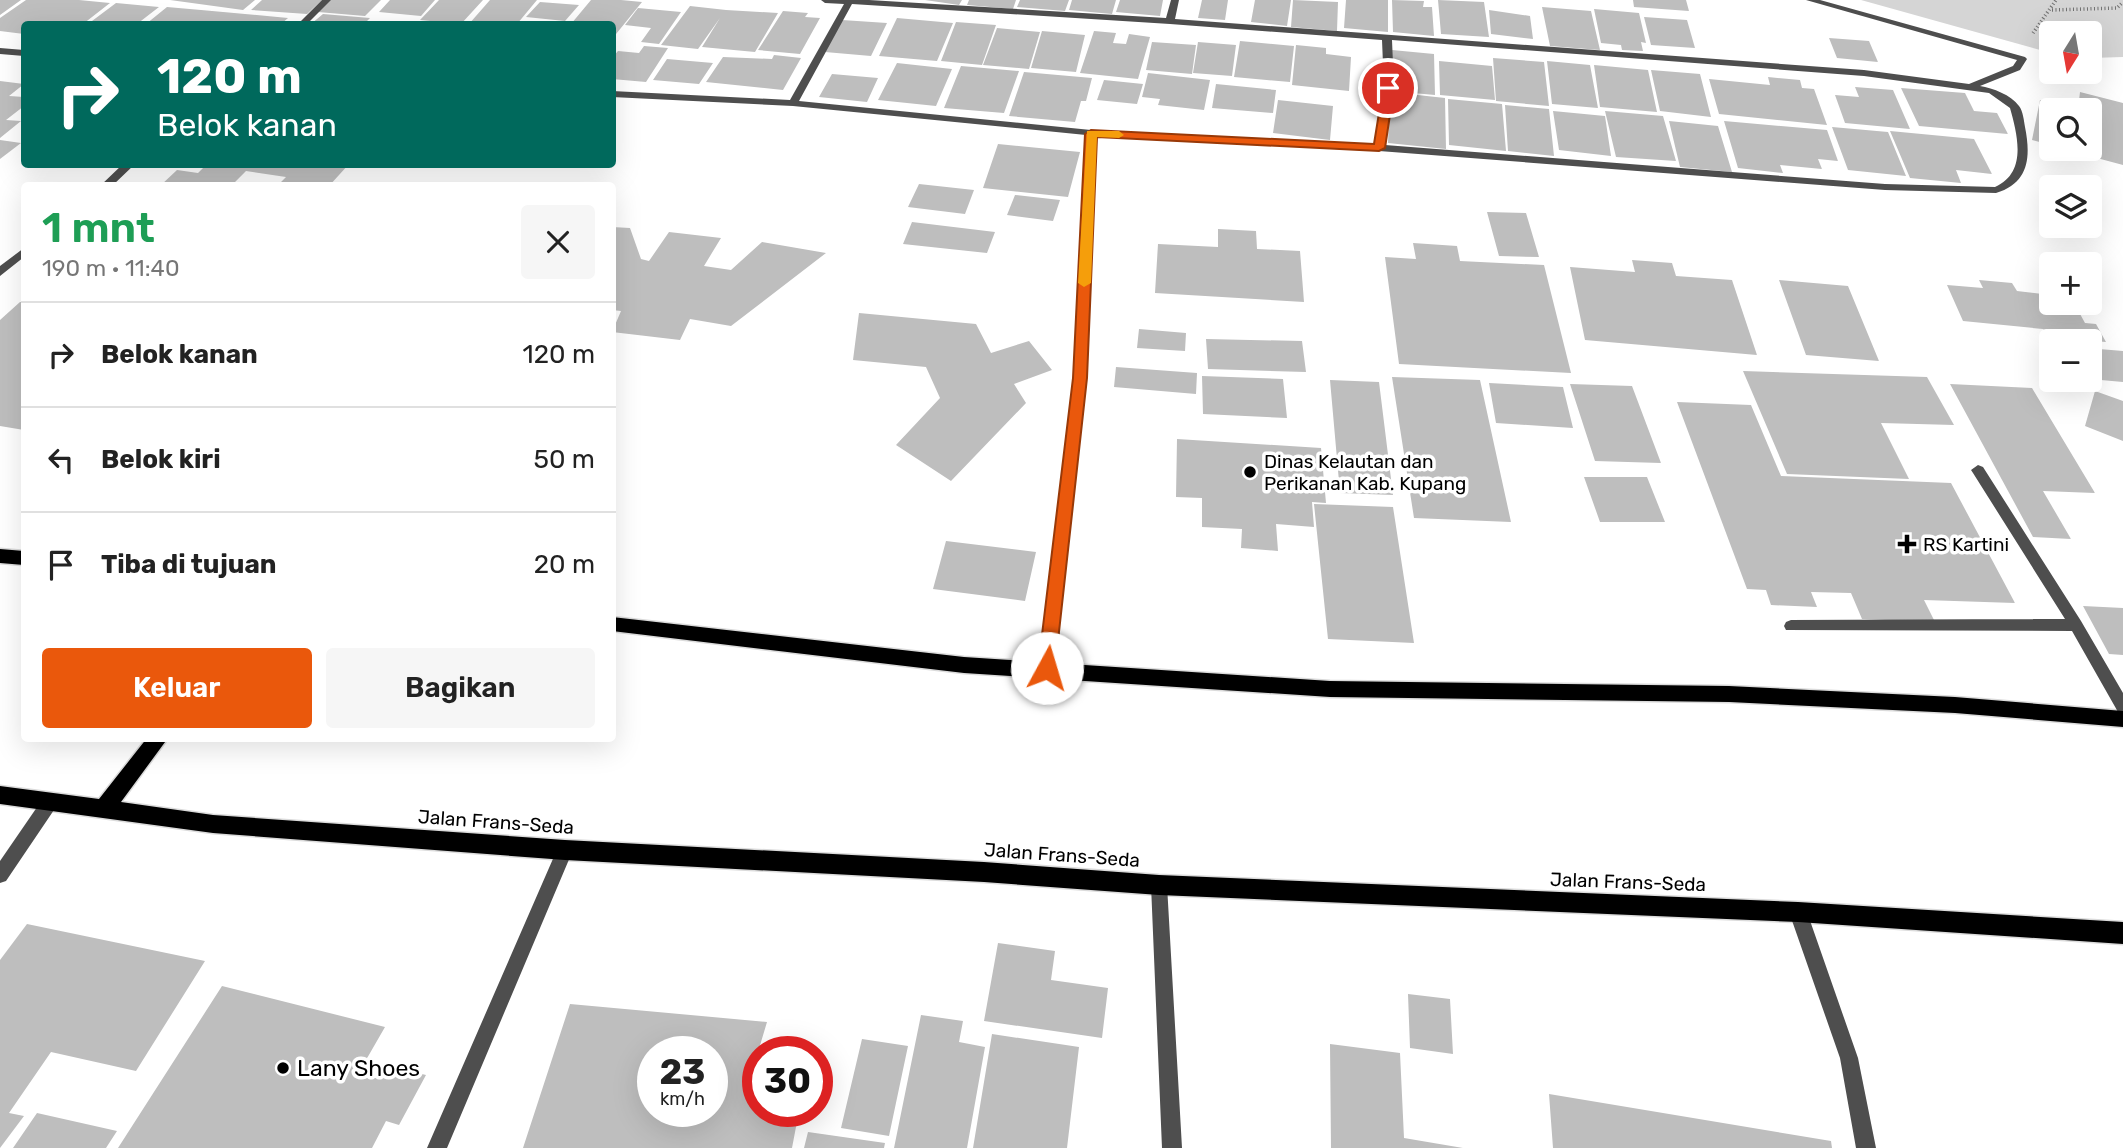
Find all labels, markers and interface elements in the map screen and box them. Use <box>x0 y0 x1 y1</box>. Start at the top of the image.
north arrow <box>2039 21 2102 84</box>
map controls <box>2039 21 2102 392</box>
text: 120 m <box>157 47 302 105</box>
icon: right <box>42 49 133 140</box>
pin <box>1358 58 1418 118</box>
icon: arrive <box>1369 69 1407 107</box>
button: search <box>2039 98 2102 161</box>
text: Belok kanan <box>157 106 337 144</box>
button: layers <box>2039 175 2102 238</box>
text: 1 mnt <box>42 203 155 253</box>
button: close <box>521 205 595 279</box>
button: + <box>2039 252 2102 315</box>
text: 190 m · 11:40 <box>42 254 180 282</box>
button: − <box>2039 329 2102 392</box>
icon: right <box>42 336 80 374</box>
text: Belok kanan <box>101 339 258 370</box>
text: 120 m <box>523 339 595 370</box>
icon: left <box>42 441 80 479</box>
text: Belok kiri <box>101 444 221 475</box>
text: 50 m <box>534 444 595 475</box>
place label: Dinas Kelautan dan Perikanan Kab. Kupang <box>1264 450 1466 495</box>
marker: Dinas Kelautan dan Perikanan Kab. Kupang <box>1242 464 1258 480</box>
place label: RS Kartini <box>1923 533 2009 556</box>
marker: RS Kartini <box>1897 534 1917 554</box>
icon: arrive <box>42 546 80 584</box>
text: Tiba di tujuan <box>101 549 276 580</box>
text: 20 m <box>534 549 595 580</box>
position arrow <box>1010 631 1084 705</box>
button: Keluar <box>42 648 312 728</box>
button: Bagikan <box>326 648 595 728</box>
street label: Jalan Frans-Seda <box>417 805 575 839</box>
street label: Jalan Frans-Seda <box>983 838 1141 872</box>
street label: Jalan Frans-Seda <box>1550 868 1706 896</box>
speed limit sign: 30 <box>742 1036 833 1127</box>
text: 23 <box>660 1051 705 1093</box>
place label: Lany Shoes <box>297 1054 420 1082</box>
marker: Lany Shoes <box>275 1060 291 1076</box>
text: km/h <box>660 1088 705 1110</box>

